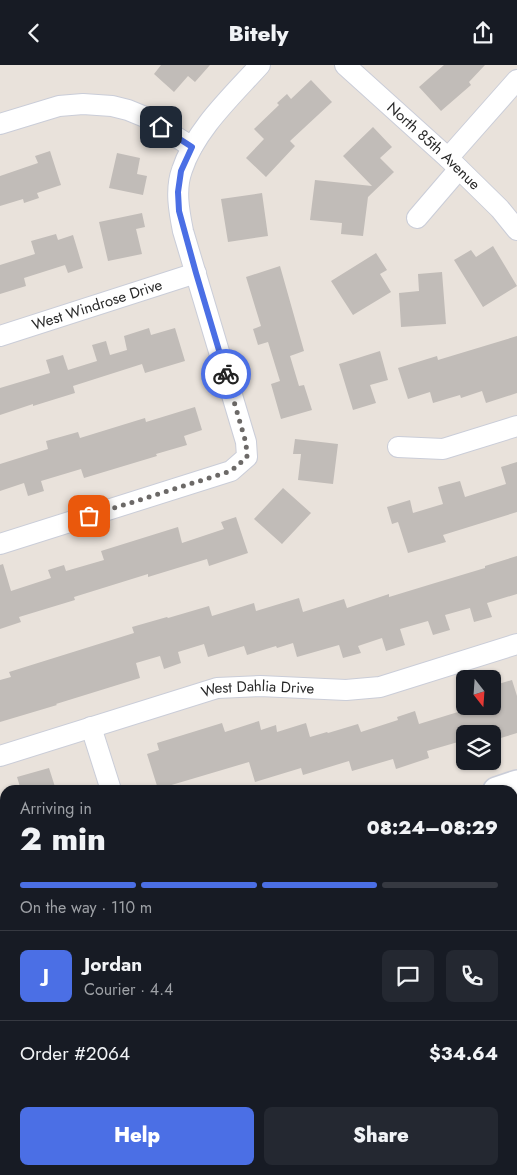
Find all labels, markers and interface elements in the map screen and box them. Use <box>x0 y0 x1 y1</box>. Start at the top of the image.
text: Bitely <box>228 17 289 49</box>
icon: back <box>20 19 48 47</box>
icon: share <box>469 19 497 47</box>
street label: North 85th Avenue <box>382 97 486 195</box>
pin <box>140 106 182 148</box>
icon: home <box>147 113 175 141</box>
street label: West Windrose Drive <box>29 273 165 336</box>
courier <box>201 349 251 399</box>
icon: bike <box>212 360 240 388</box>
pin <box>68 495 110 537</box>
icon: bag <box>75 502 103 530</box>
north arrow <box>456 670 501 715</box>
map controls <box>456 670 501 770</box>
street label: West Dahlia Drive <box>198 675 315 703</box>
button: layers <box>456 725 501 770</box>
text: Arriving in <box>20 797 92 820</box>
text: 08:24–08:29 <box>367 814 498 841</box>
text: 2 min <box>20 816 106 862</box>
text: On the way · 110 m <box>20 896 152 919</box>
button: chat <box>382 950 434 1002</box>
button: phone <box>446 950 498 1002</box>
text: Jordan <box>84 951 142 978</box>
text: J <box>43 962 49 989</box>
text: Courier · 4.4 <box>84 978 173 1001</box>
text: Order #2064 <box>20 1040 130 1067</box>
text: $34.64 <box>429 1040 498 1067</box>
button: Help <box>20 1107 254 1165</box>
button: Share <box>264 1107 498 1165</box>

